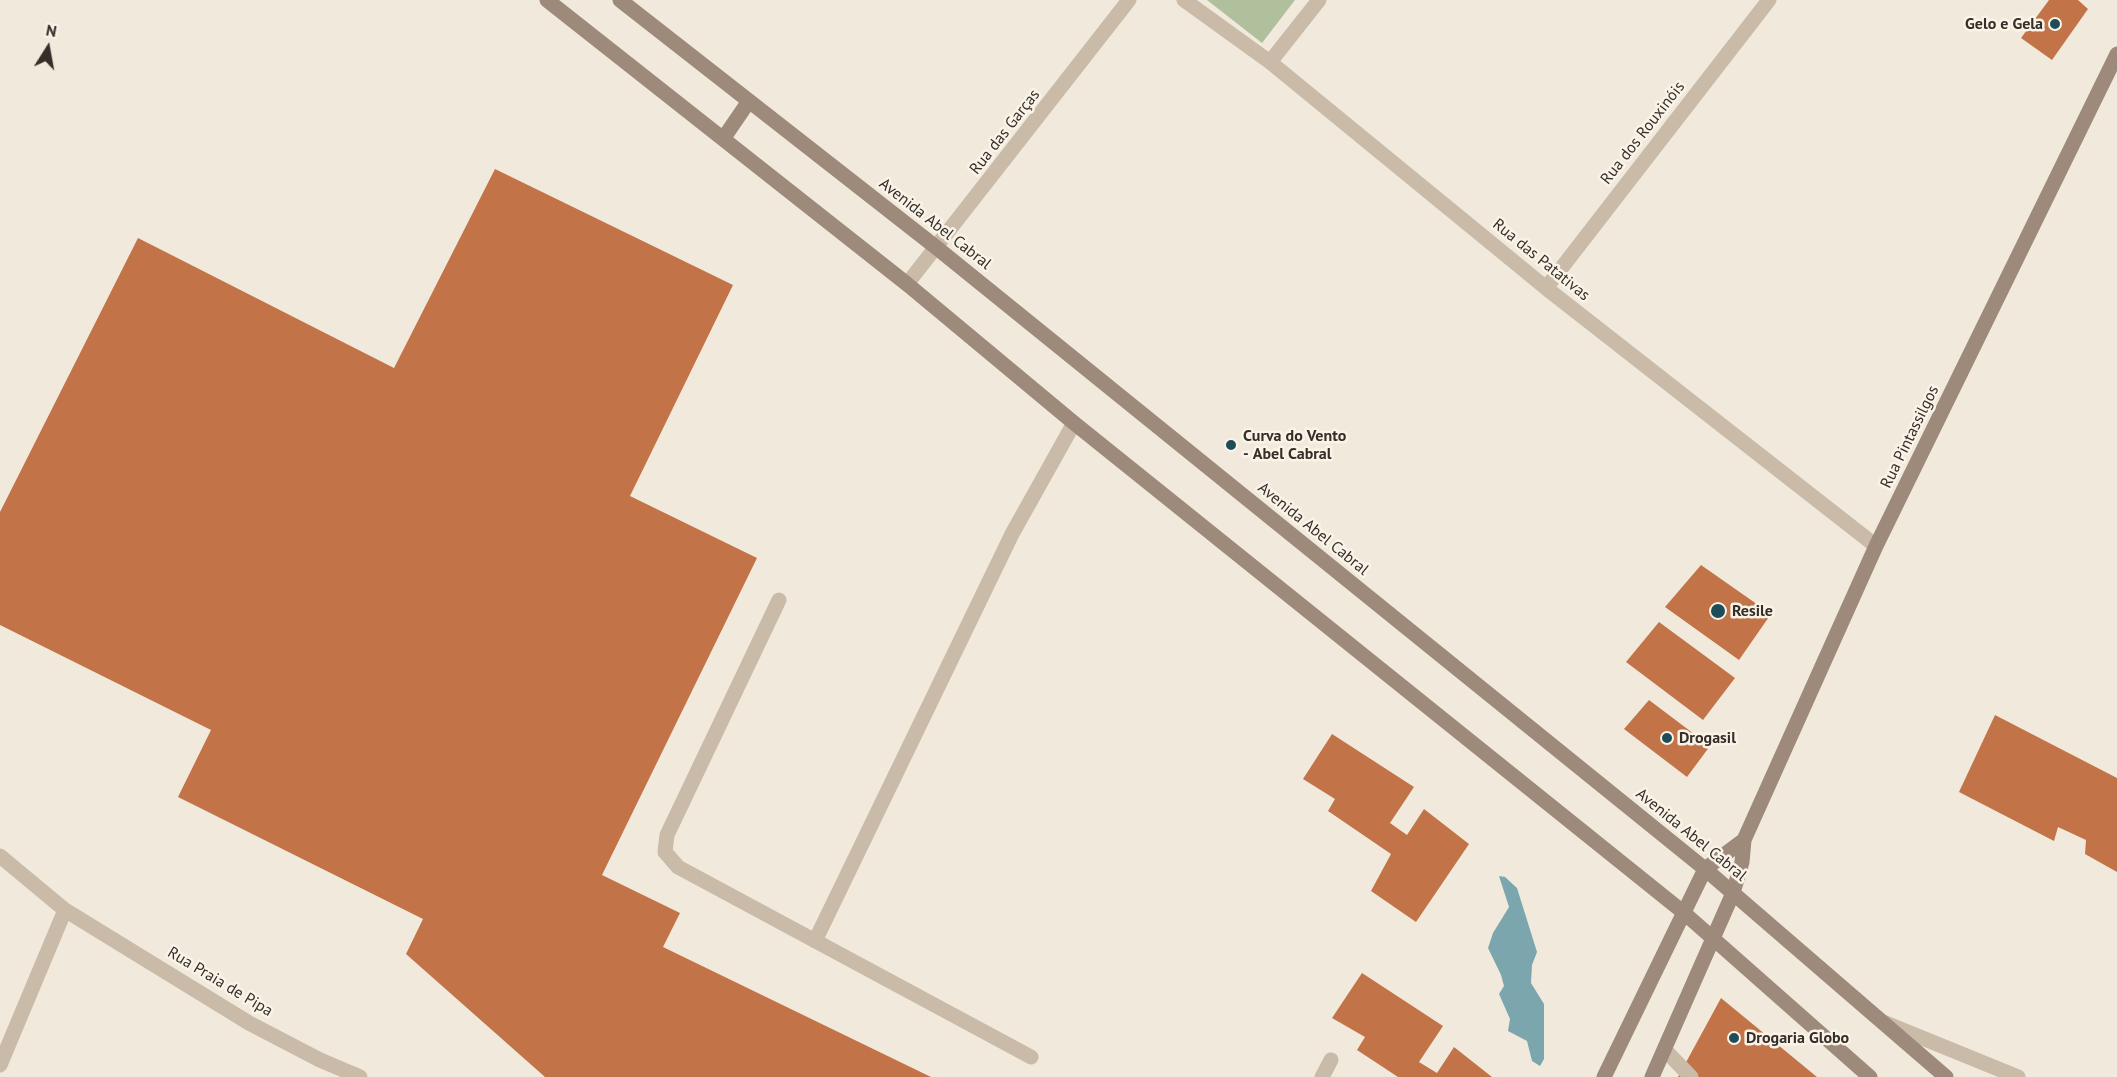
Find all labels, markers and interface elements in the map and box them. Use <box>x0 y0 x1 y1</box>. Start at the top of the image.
place label: Gelo e Gela <box>1965 14 2043 34</box>
marker: Gelo e Gela <box>2048 17 2062 31</box>
north arrow <box>18 18 78 78</box>
text: N <box>44 20 58 41</box>
street label: Rua dos Rouxinóis <box>1597 78 1689 188</box>
street label: Rua das Garças <box>966 86 1044 178</box>
street label: Avenida Abel Cabral <box>875 174 995 274</box>
street label: Rua das Patativas <box>1489 215 1593 305</box>
street label: Rua Pintassilgos <box>1877 383 1943 491</box>
place label: Curva do Vento - Abel Cabral <box>1243 426 1346 464</box>
marker: Curva do Vento - Abel Cabral <box>1224 438 1238 452</box>
street label: Avenida Abel Cabral <box>1254 478 1372 580</box>
place label: Resile <box>1732 601 1773 621</box>
marker: Resile <box>1709 602 1727 620</box>
place label: Drogasil <box>1679 728 1736 748</box>
marker: Drogasil <box>1660 731 1674 745</box>
street label: Avenida Abel Cabral <box>1632 784 1750 886</box>
street label: Rua Praia de Pipa <box>164 943 276 1021</box>
place label: Drogaria Globo <box>1746 1028 1849 1048</box>
marker: Drogaria Globo <box>1727 1031 1741 1045</box>

